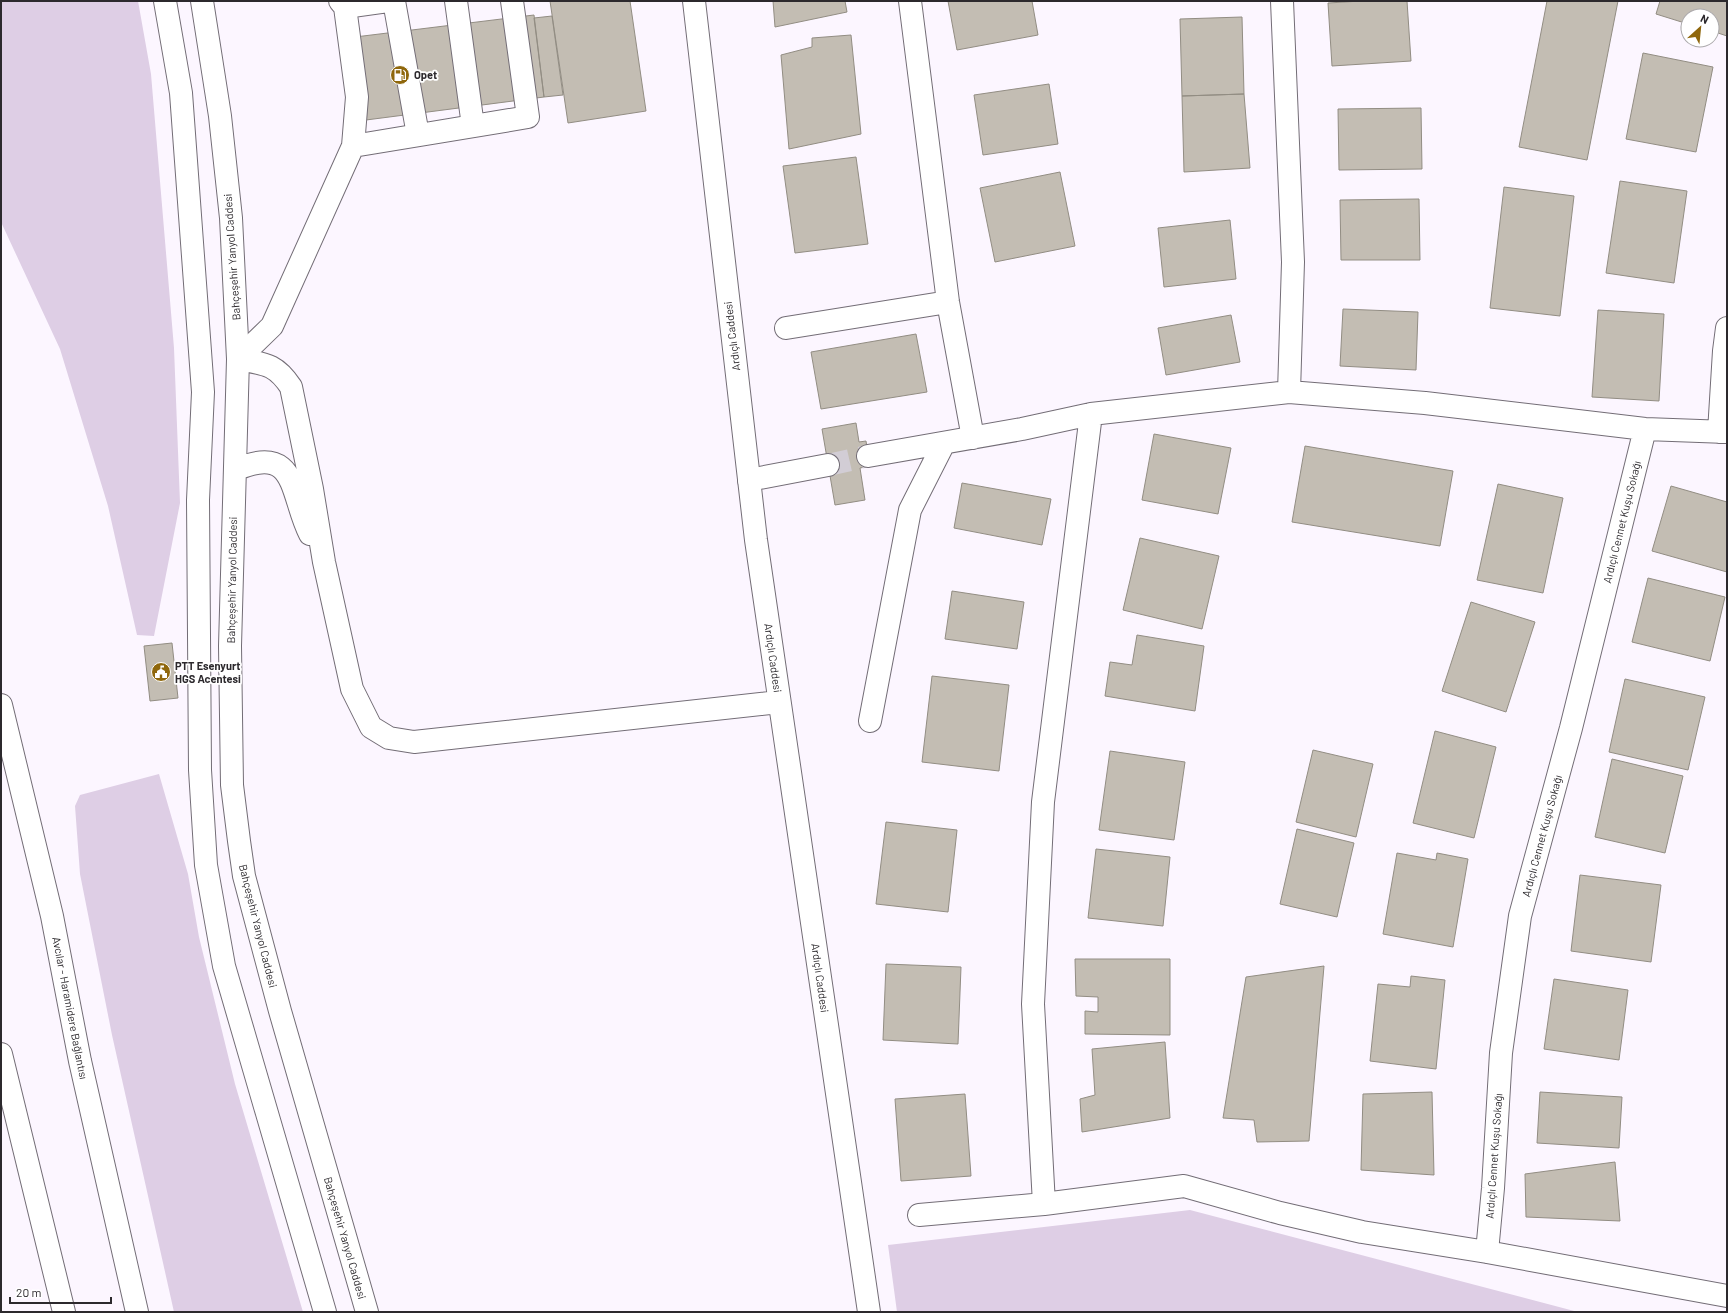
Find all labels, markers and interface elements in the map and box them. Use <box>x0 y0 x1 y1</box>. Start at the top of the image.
north arrow <box>1680 8 1720 48</box>
text: N <box>1699 11 1711 26</box>
fuel station icon: Opet <box>389 64 411 86</box>
place label: Opet <box>414 68 437 81</box>
street label: Bahçeşehir Yanyol Caddesi <box>221 193 242 321</box>
street label: Ardıçlı Caddesi <box>721 300 742 372</box>
street label: Ardıçlı Cennet Kuşu Sokağı <box>1600 459 1643 584</box>
street label: Bahçeşehir Yanyol Caddesi <box>224 516 239 643</box>
street label: Ardıçlı Caddesi <box>762 622 785 694</box>
place label: PTT Esenyurt HGS Acentesi <box>175 659 241 685</box>
public building icon: PTT Esenyurt HGS Acentesi <box>150 661 172 683</box>
street label: Ardıçlı Cennet Kuşu Sokağı <box>1519 773 1564 898</box>
street label: Bahçeşehir Yanyol Caddesi <box>237 863 280 989</box>
street label: Avcılar - Haramidere Bağlantısı <box>50 936 91 1080</box>
street label: Ardıçlı Caddesi <box>809 942 832 1014</box>
street label: Ardıçlı Cennet Kuşu Sokağı <box>1483 1093 1504 1219</box>
street label: Bahçeşehir Yanyol Caddesi <box>322 1175 369 1301</box>
scale bar <box>10 1279 111 1305</box>
text: 20 m <box>16 1285 42 1299</box>

